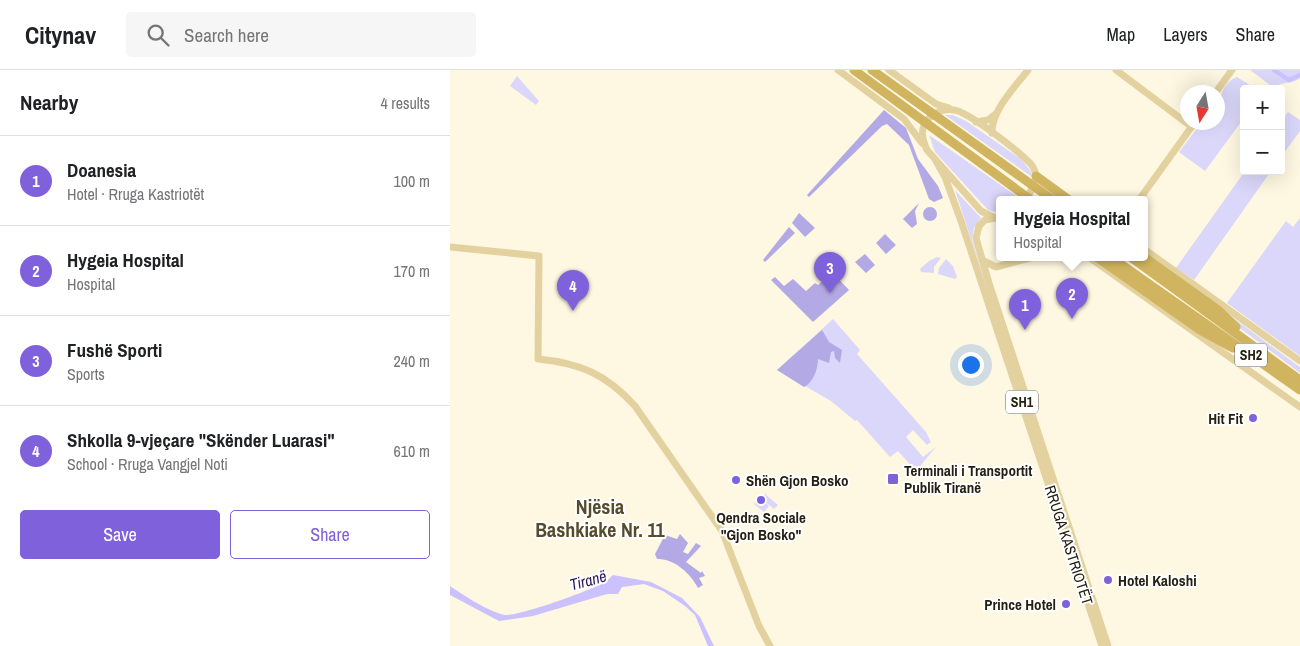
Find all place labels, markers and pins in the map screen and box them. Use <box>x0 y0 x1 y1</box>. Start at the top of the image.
pin: 3 <box>814 252 846 293</box>
pin: 4 <box>557 270 589 311</box>
pin: 2 <box>1056 278 1088 319</box>
pin: 1 <box>1009 289 1041 330</box>
place label: Hit Fit <box>1208 408 1243 429</box>
marker: Hit Fit <box>1247 412 1259 424</box>
place label: Terminali i Transportit Publik Tiranë <box>904 460 1032 498</box>
place label: Shën Gjon Bosko <box>746 470 849 491</box>
marker: Terminali i Transportit Publik Tiranë <box>886 472 900 486</box>
marker: Shën Gjon Bosko <box>730 474 742 486</box>
marker: Qendra Sociale "Gjon Bosko" <box>755 494 767 506</box>
place label: Qendra Sociale "Gjon Bosko" <box>716 507 806 545</box>
place label: Hotel Kaloshi <box>1118 570 1197 591</box>
marker: Hotel Kaloshi <box>1102 574 1114 586</box>
place label: Prince Hotel <box>984 594 1056 615</box>
marker: Prince Hotel <box>1060 598 1072 610</box>

